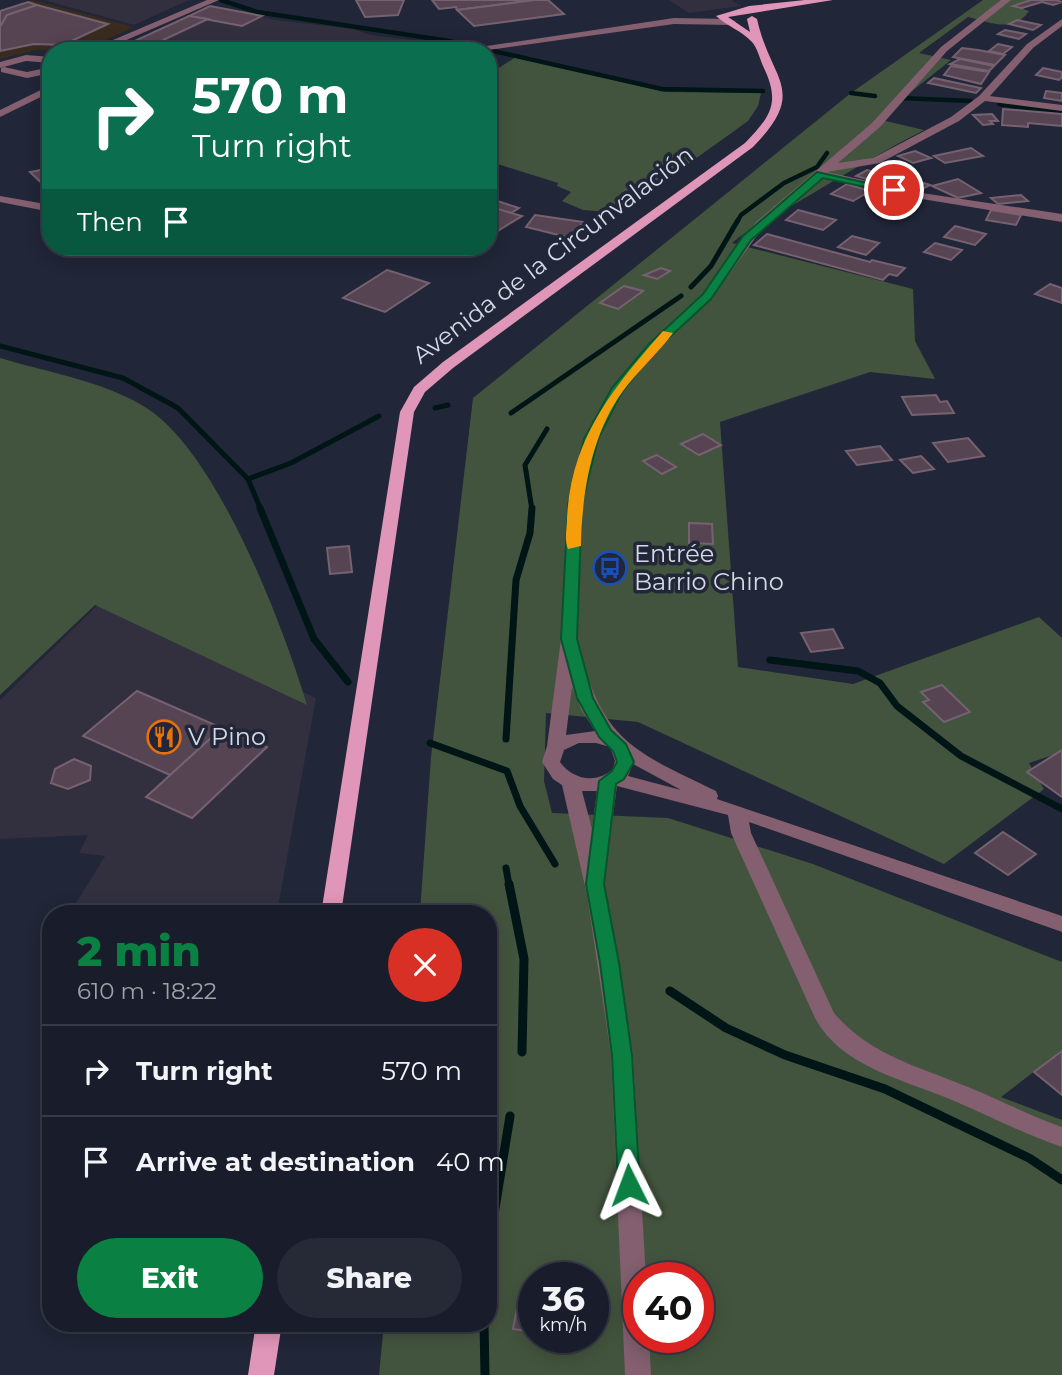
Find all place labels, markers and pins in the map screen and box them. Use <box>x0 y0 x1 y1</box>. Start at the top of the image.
pin <box>864 160 924 220</box>
place label: Entrée Barrio Chino <box>634 539 784 596</box>
bus stop icon: Entrée Barrio Chino <box>591 549 629 587</box>
restaurant icon: V Pino <box>145 718 183 756</box>
place label: V Pino <box>188 722 266 751</box>

